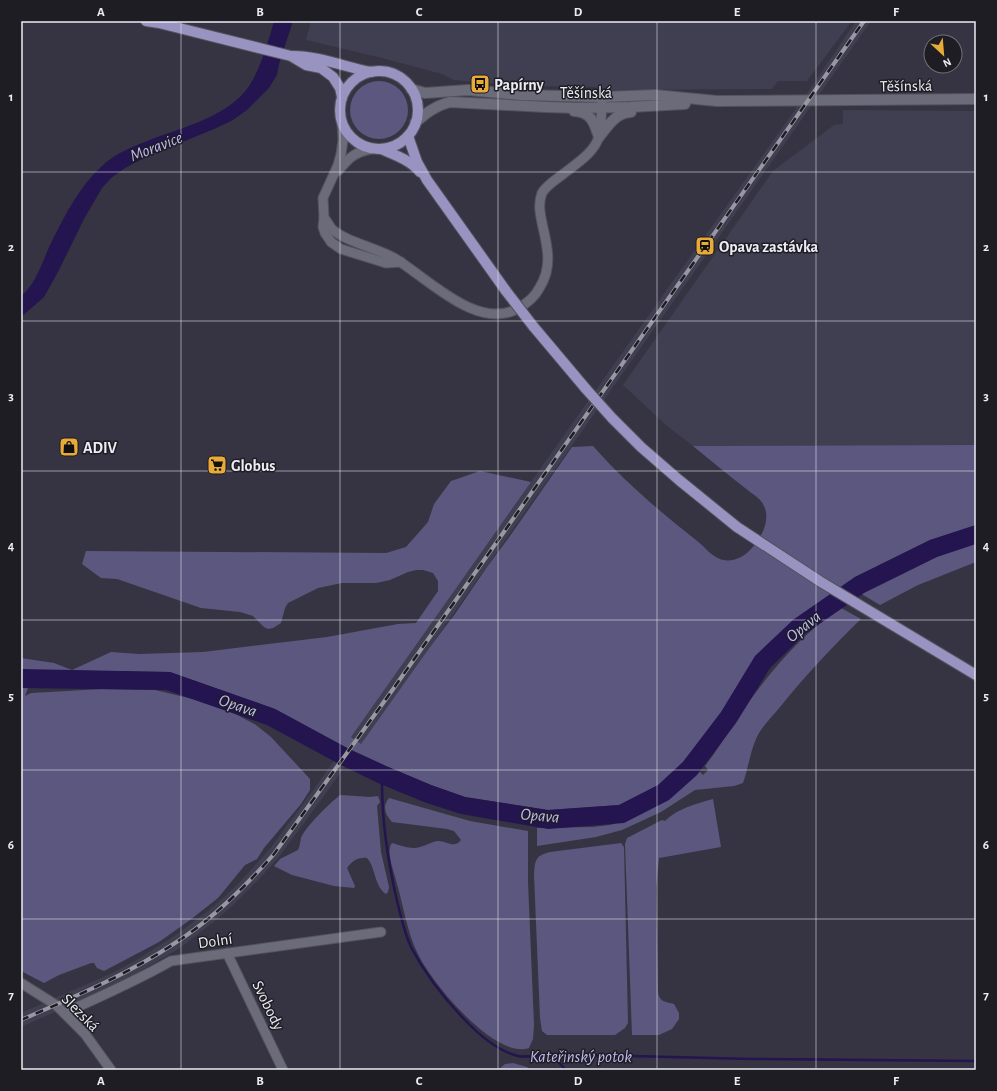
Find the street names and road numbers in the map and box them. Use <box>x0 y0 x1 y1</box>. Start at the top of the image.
street label: Těšínská <box>880 78 932 94</box>
street label: Těšínská <box>560 85 612 101</box>
street label: Dolní <box>197 931 233 951</box>
street label: Svobody <box>248 978 287 1033</box>
street label: Slezská <box>59 991 102 1034</box>

